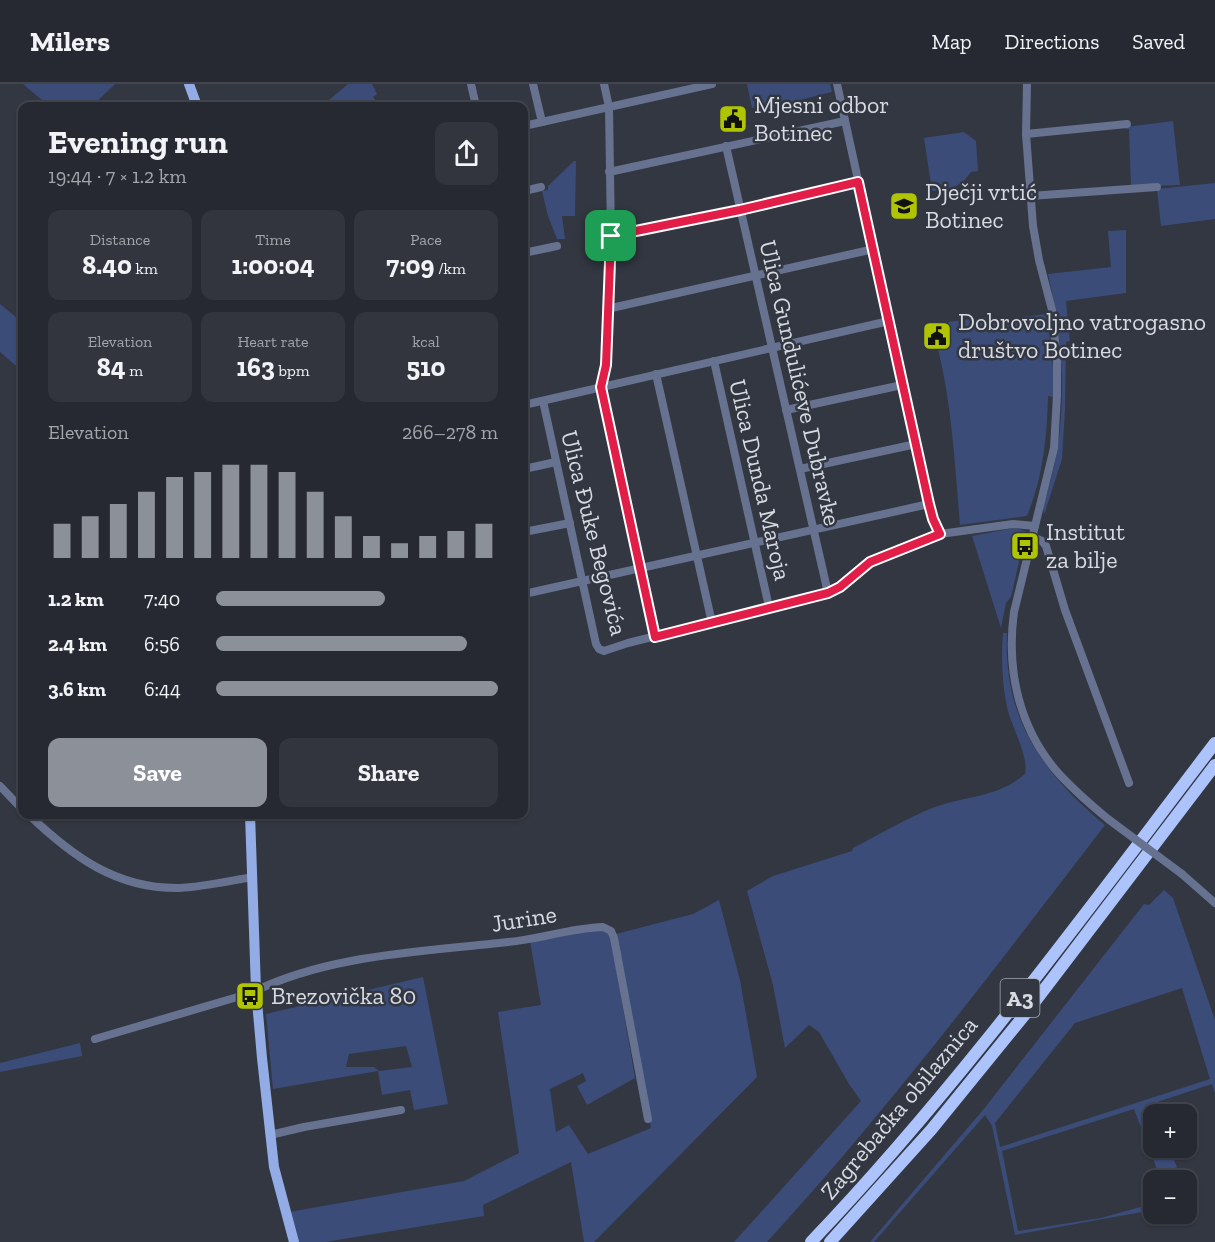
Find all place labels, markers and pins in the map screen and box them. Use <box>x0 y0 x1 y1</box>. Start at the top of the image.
place label: Mjesni odbor Botinec <box>754 90 889 147</box>
public building icon: Mjesni odbor Botinec <box>717 103 749 135</box>
place label: Dječji vrtić Botinec <box>925 177 1037 234</box>
school or university icon: Dječji vrtić Botinec <box>888 190 920 222</box>
pin <box>585 210 636 261</box>
place label: Dobrovoljno vatrogasno društvo Botinec <box>958 307 1206 364</box>
public building icon: Dobrovoljno vatrogasno društvo Botinec <box>921 320 953 352</box>
place label: Institut za bilje <box>1046 517 1125 574</box>
bus stop icon: Institut za bilje <box>1009 530 1041 562</box>
bus stop icon: Brezovička 80 <box>234 980 266 1012</box>
place label: Brezovička 80 <box>271 981 416 1010</box>

